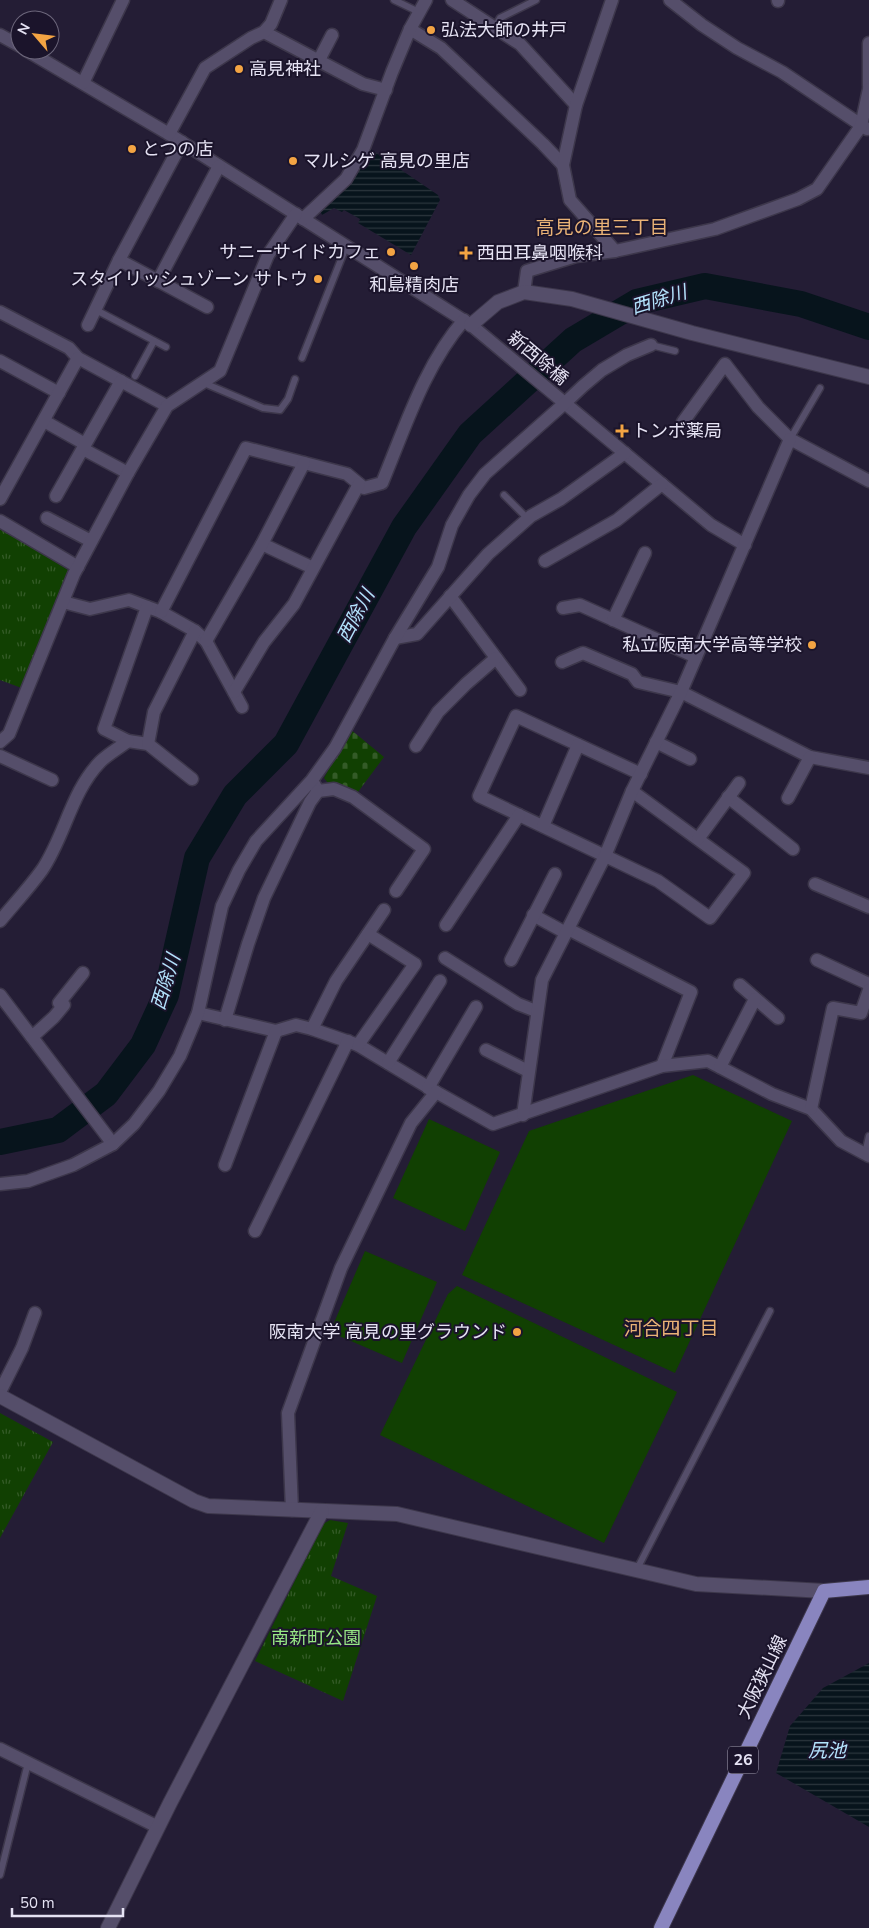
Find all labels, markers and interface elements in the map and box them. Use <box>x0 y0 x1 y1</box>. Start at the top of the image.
north arrow <box>10 10 60 60</box>
place label: 弘法大師の井戸 <box>441 18 567 42</box>
text: N <box>13 20 35 38</box>
marker: 弘法大師の井戸 <box>425 24 437 36</box>
place label: 高見神社 <box>249 57 321 81</box>
marker: 高見神社 <box>233 63 245 75</box>
place label: とつの店 <box>142 137 213 161</box>
marker: とつの店 <box>126 143 138 155</box>
place label: マルシゲ 高見の里店 <box>303 149 470 173</box>
marker: マルシゲ 高見の里店 <box>287 155 299 167</box>
district label: 高見の里三丁目 <box>535 215 669 241</box>
place label: サニーサイドカフェ <box>219 240 381 264</box>
place label: 西田耳鼻咽喉科 <box>477 241 603 265</box>
marker: サニーサイドカフェ <box>385 246 397 258</box>
marker: 西田耳鼻咽喉科 <box>459 246 473 260</box>
marker: 和島精肉店 <box>408 260 420 272</box>
place label: スタイリッシュゾーン サトウ <box>70 267 308 291</box>
marker: スタイリッシュゾーン サトウ <box>312 273 324 285</box>
place label: 和島精肉店 <box>369 273 459 297</box>
water label: 西除川 <box>628 279 692 321</box>
street label: 新西除橋 <box>503 326 573 390</box>
place label: トンボ薬局 <box>632 419 722 443</box>
marker: トンボ薬局 <box>616 425 628 437</box>
water label: 西除川 <box>331 583 382 647</box>
place label: 私立阪南大学高等学校 <box>622 633 802 657</box>
marker: 私立阪南大学高等学校 <box>806 639 818 651</box>
water label: 西除川 <box>145 949 187 1013</box>
district label: 河合四丁目 <box>623 1316 719 1342</box>
place label: 阪南大学 高見の里グラウンド <box>268 1320 507 1344</box>
marker: 阪南大学 高見の里グラウンド <box>511 1326 523 1338</box>
park label: 南新町公園 <box>271 1626 361 1650</box>
street label: 大阪狭山線 <box>731 1631 793 1723</box>
water label: 尻池 <box>808 1738 848 1764</box>
road number: 26 <box>728 1746 758 1774</box>
scale bar <box>12 1886 124 1918</box>
text: 50 m <box>20 1893 55 1913</box>

